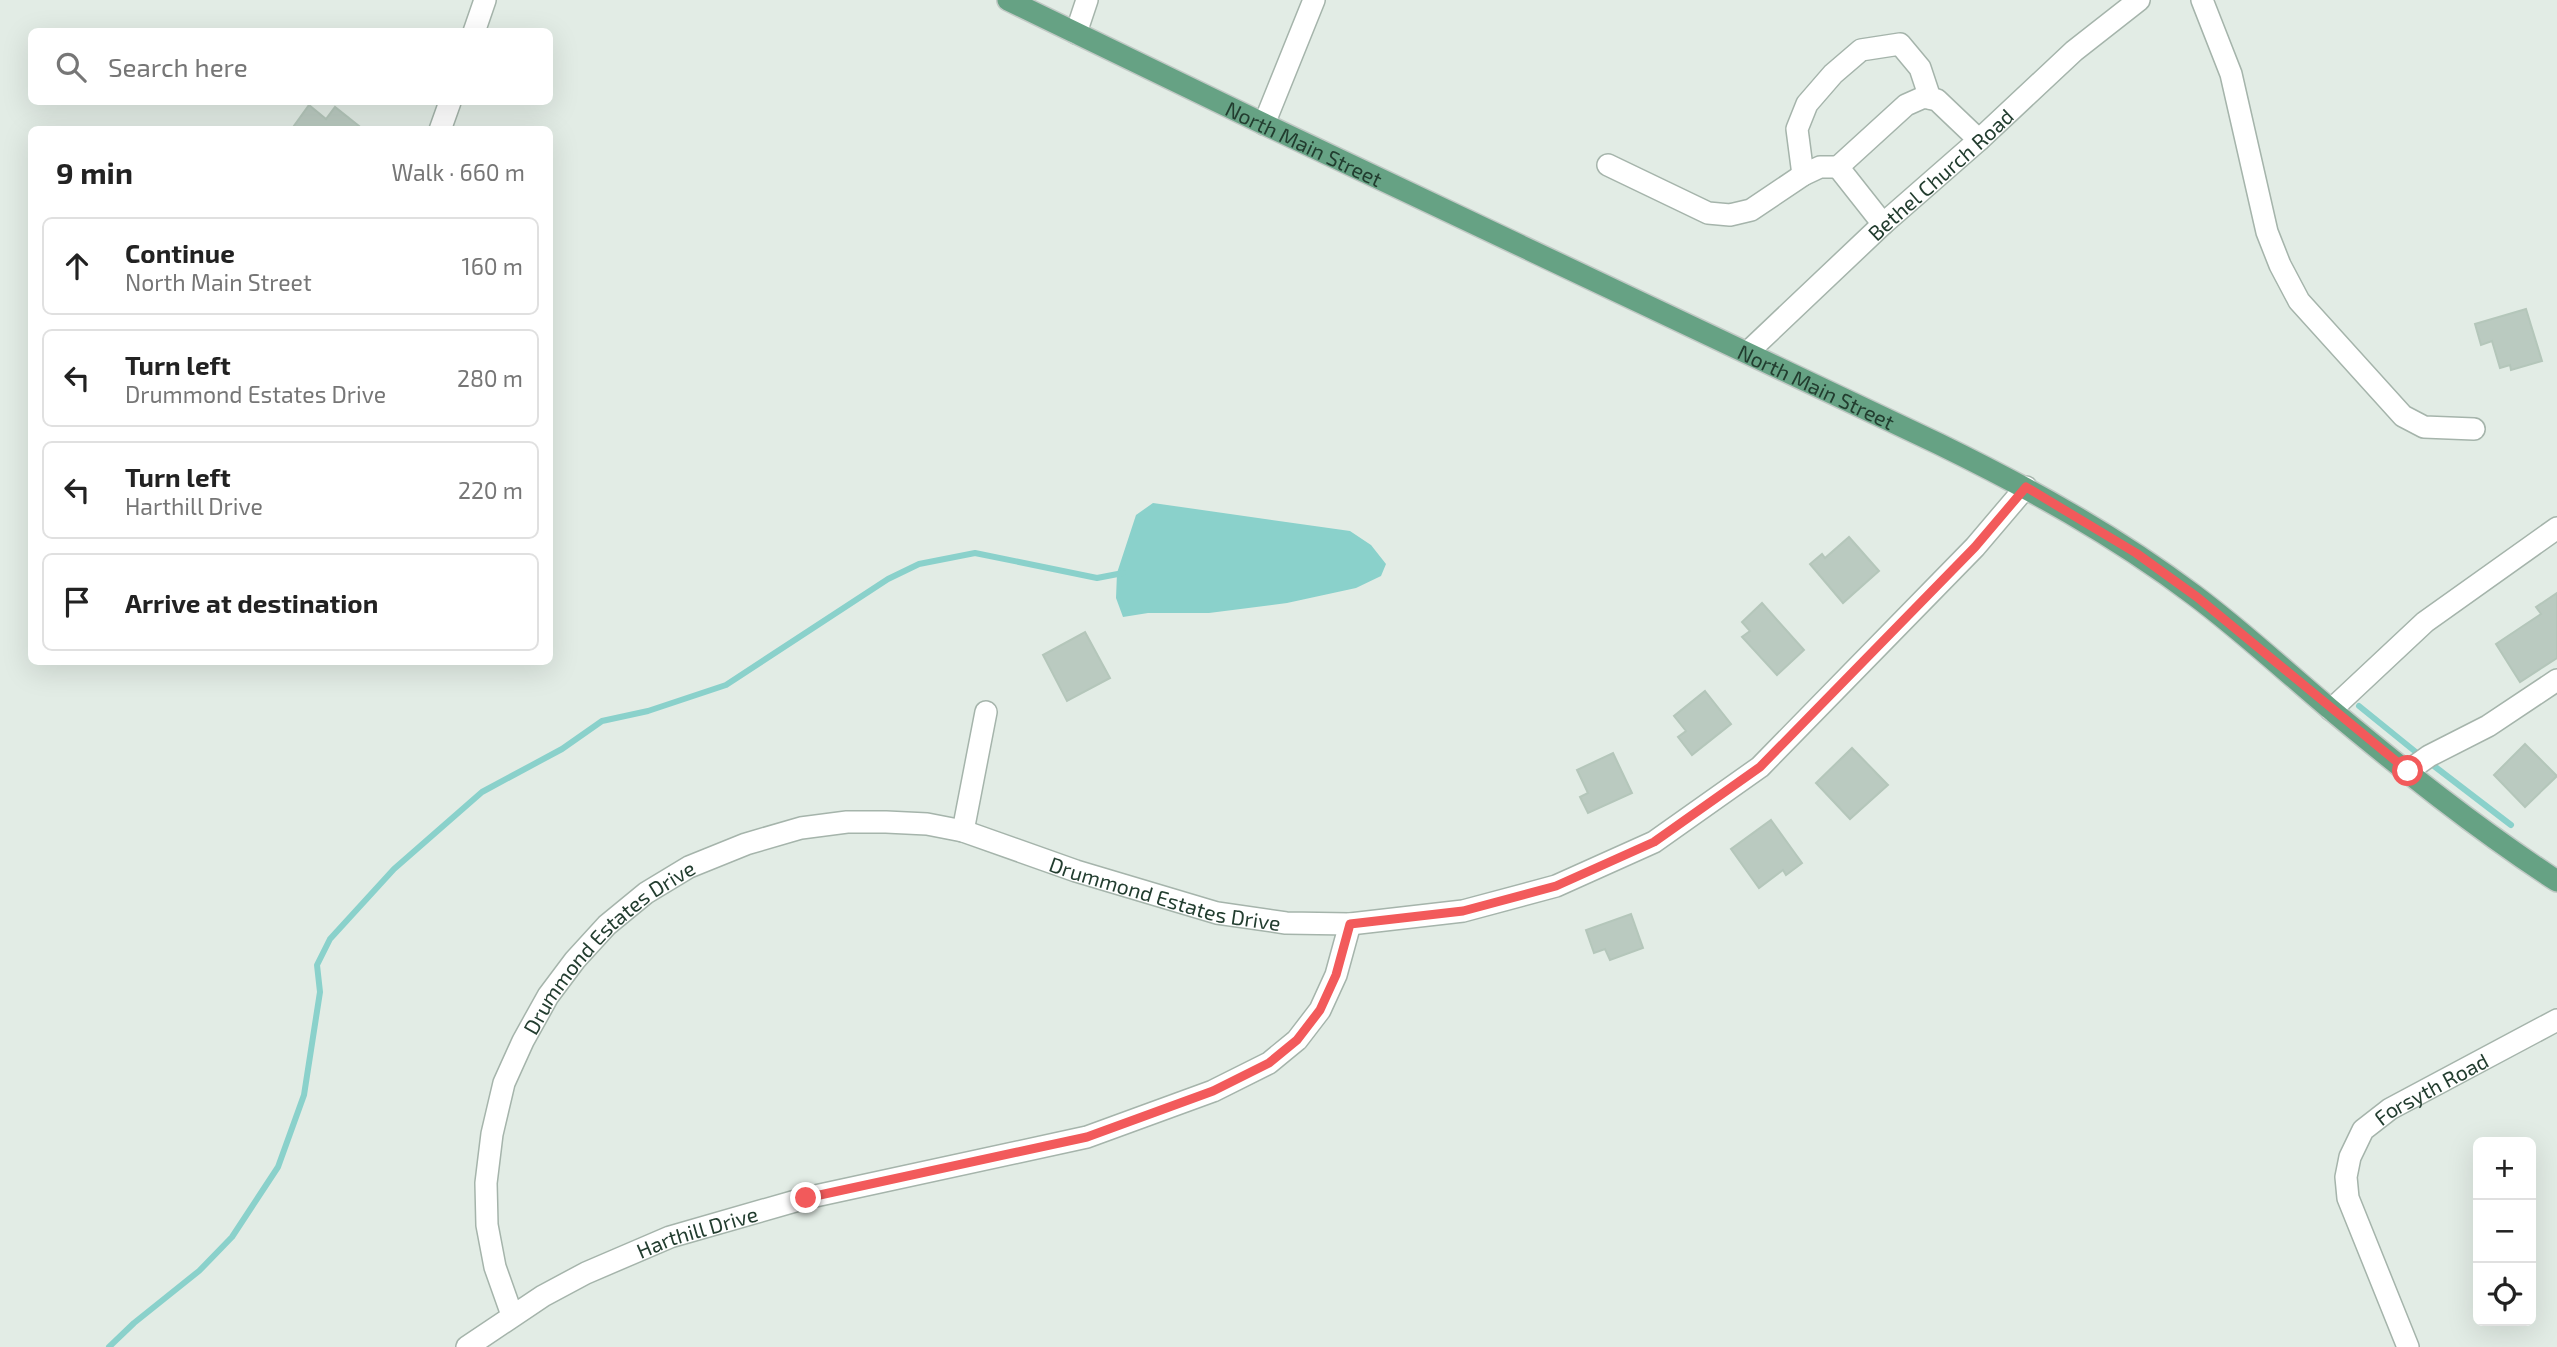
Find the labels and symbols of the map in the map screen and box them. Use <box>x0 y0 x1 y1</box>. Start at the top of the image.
street label: North Main Street <box>1222 95 1387 191</box>
street label: Bethel Church Road <box>1862 103 2018 245</box>
street label: North Main Street <box>1734 338 1899 434</box>
route start <box>2392 755 2423 786</box>
street label: Drummond Estates Drive <box>1046 850 1282 935</box>
street label: Drummond Estates Drive <box>517 854 699 1038</box>
street label: Forsyth Road <box>2369 1047 2492 1130</box>
route end <box>790 1182 821 1213</box>
street label: Harthill Drive <box>632 1200 760 1263</box>

